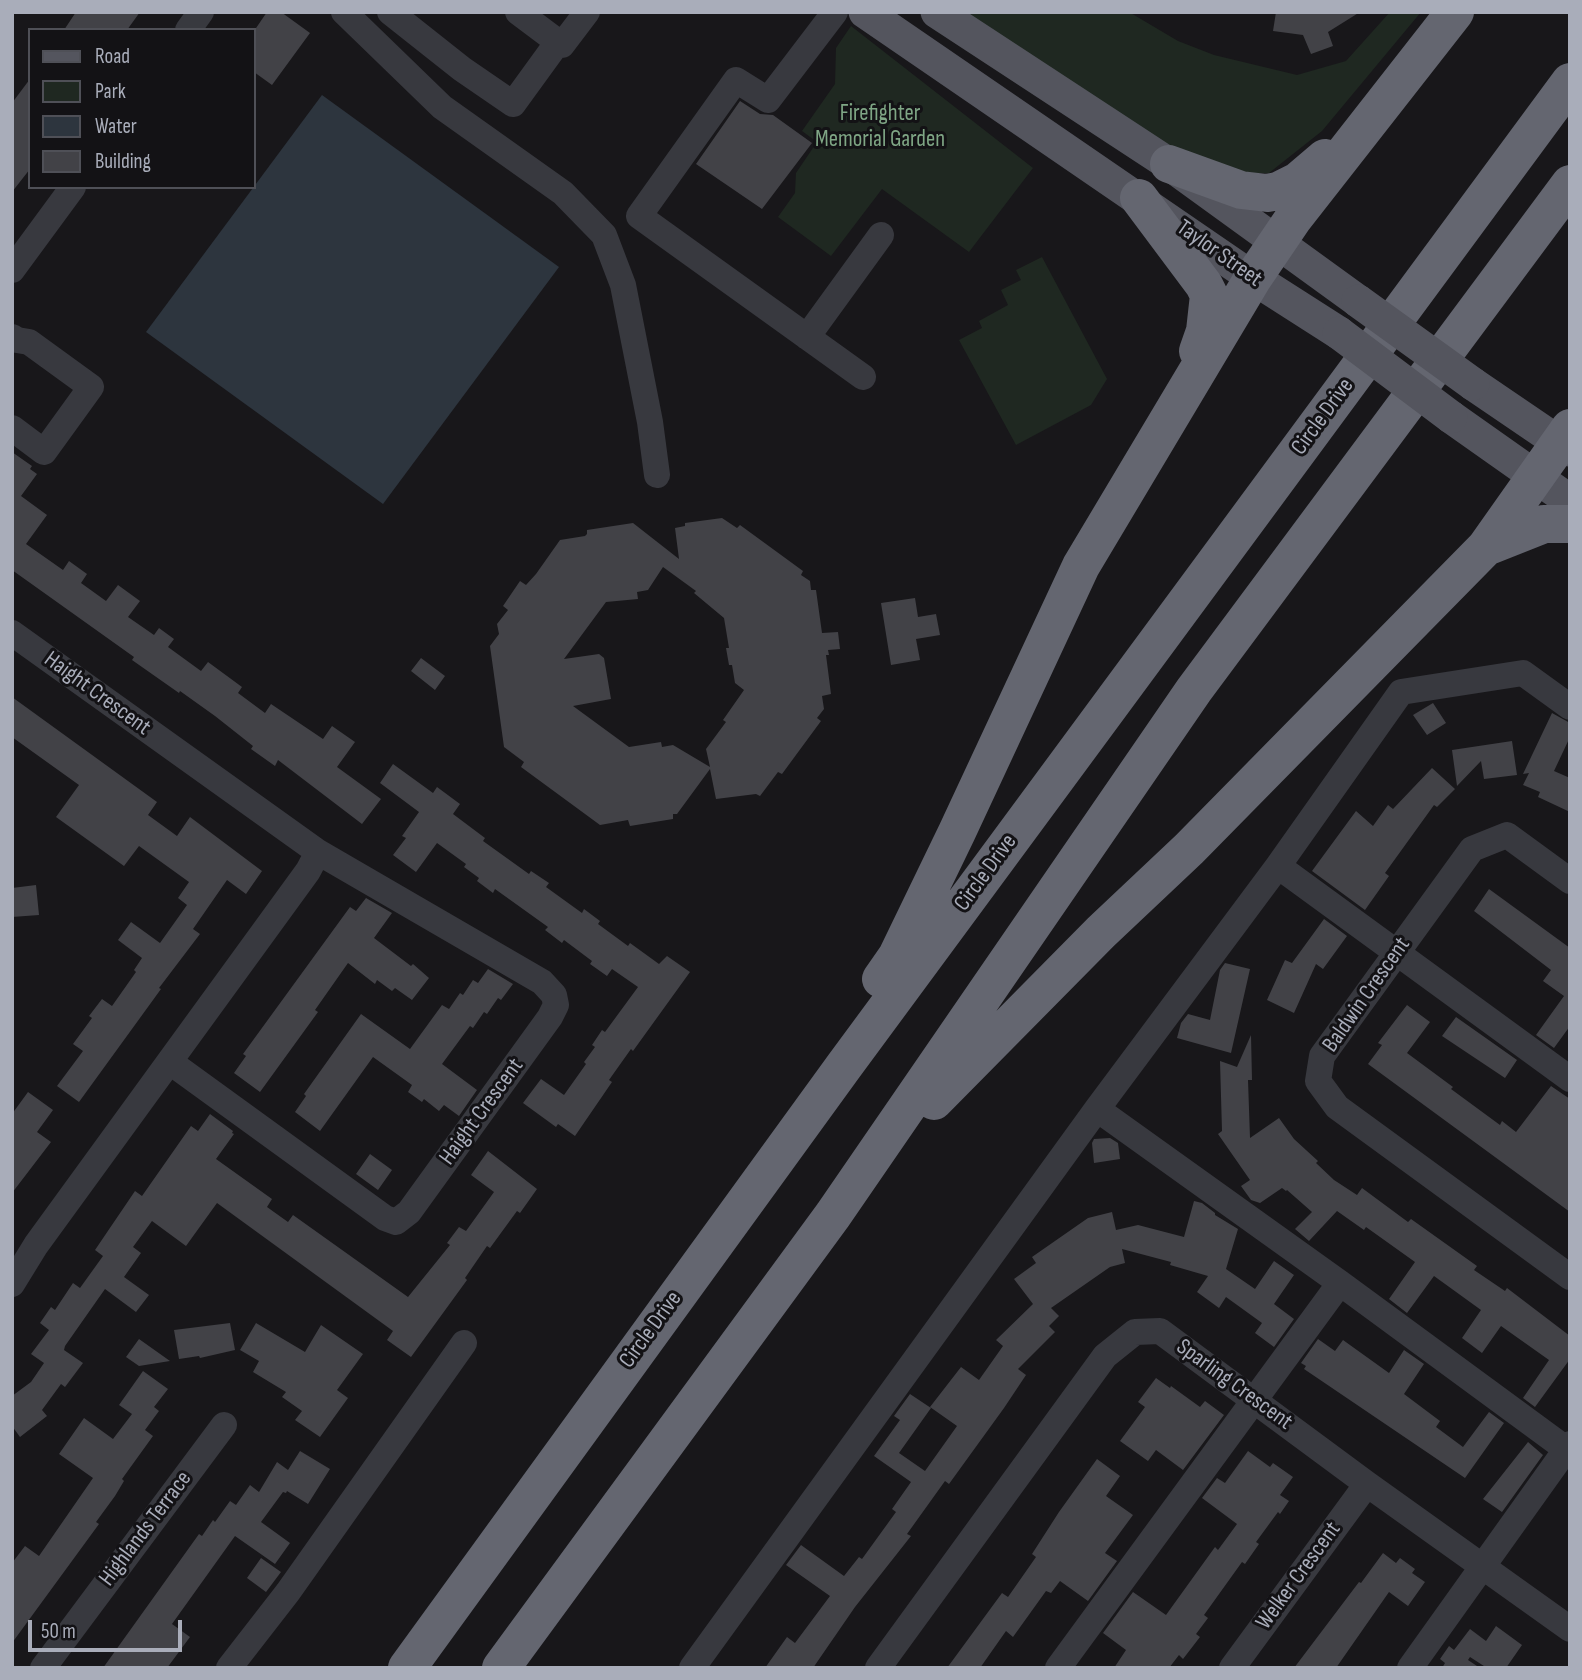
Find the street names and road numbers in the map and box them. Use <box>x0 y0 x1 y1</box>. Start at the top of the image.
street label: Taylor Street <box>1171 215 1267 293</box>
street label: Circle Drive <box>1286 373 1360 461</box>
street label: Haight Crescent <box>38 646 156 742</box>
street label: Circle Drive <box>949 829 1023 917</box>
street label: Baldwin Crescent <box>1317 932 1417 1058</box>
street label: Haight Crescent <box>434 1053 530 1171</box>
street label: Circle Drive <box>614 1286 688 1374</box>
street label: Sparling Crescent <box>1171 1334 1297 1436</box>
street label: Highlands Terrace <box>94 1466 198 1592</box>
street label: Welker Crescent <box>1251 1517 1347 1635</box>

